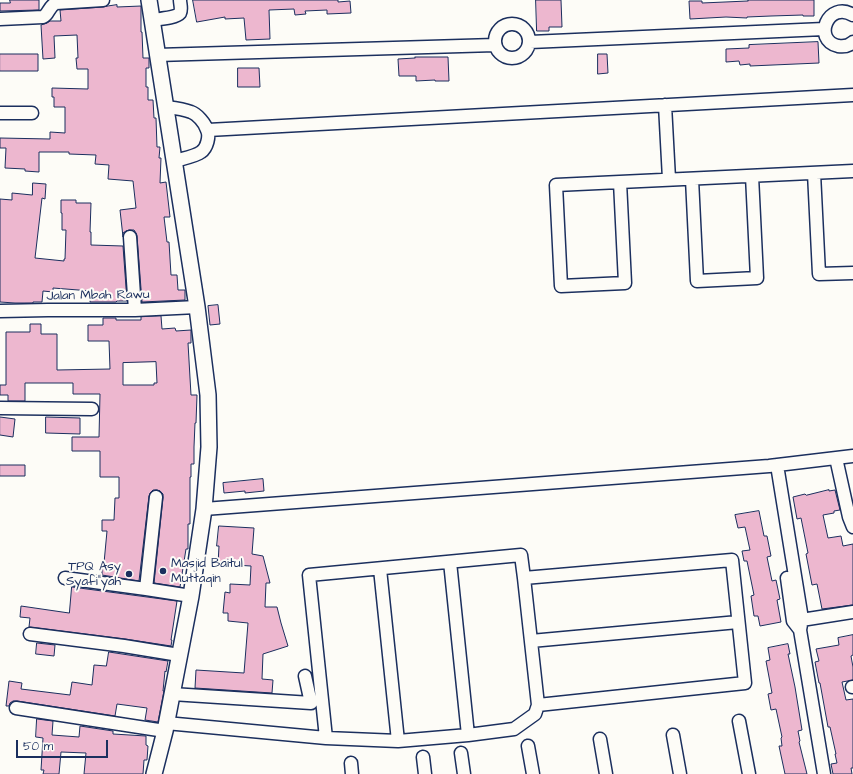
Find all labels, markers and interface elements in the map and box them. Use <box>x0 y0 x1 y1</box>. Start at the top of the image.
street label: Jalan Mbah Rawu <box>46 287 150 305</box>
place label: Masjid Baitul Muttaqin <box>171 556 243 587</box>
place label: TPQ Asy Syafi"yah <box>66 559 121 590</box>
marker: Masjid Baitul Muttaqin <box>158 566 168 576</box>
marker: TPQ Asy Syafi"yah <box>124 569 134 579</box>
scale bar <box>18 732 110 758</box>
text: 50 m <box>23 738 53 755</box>

